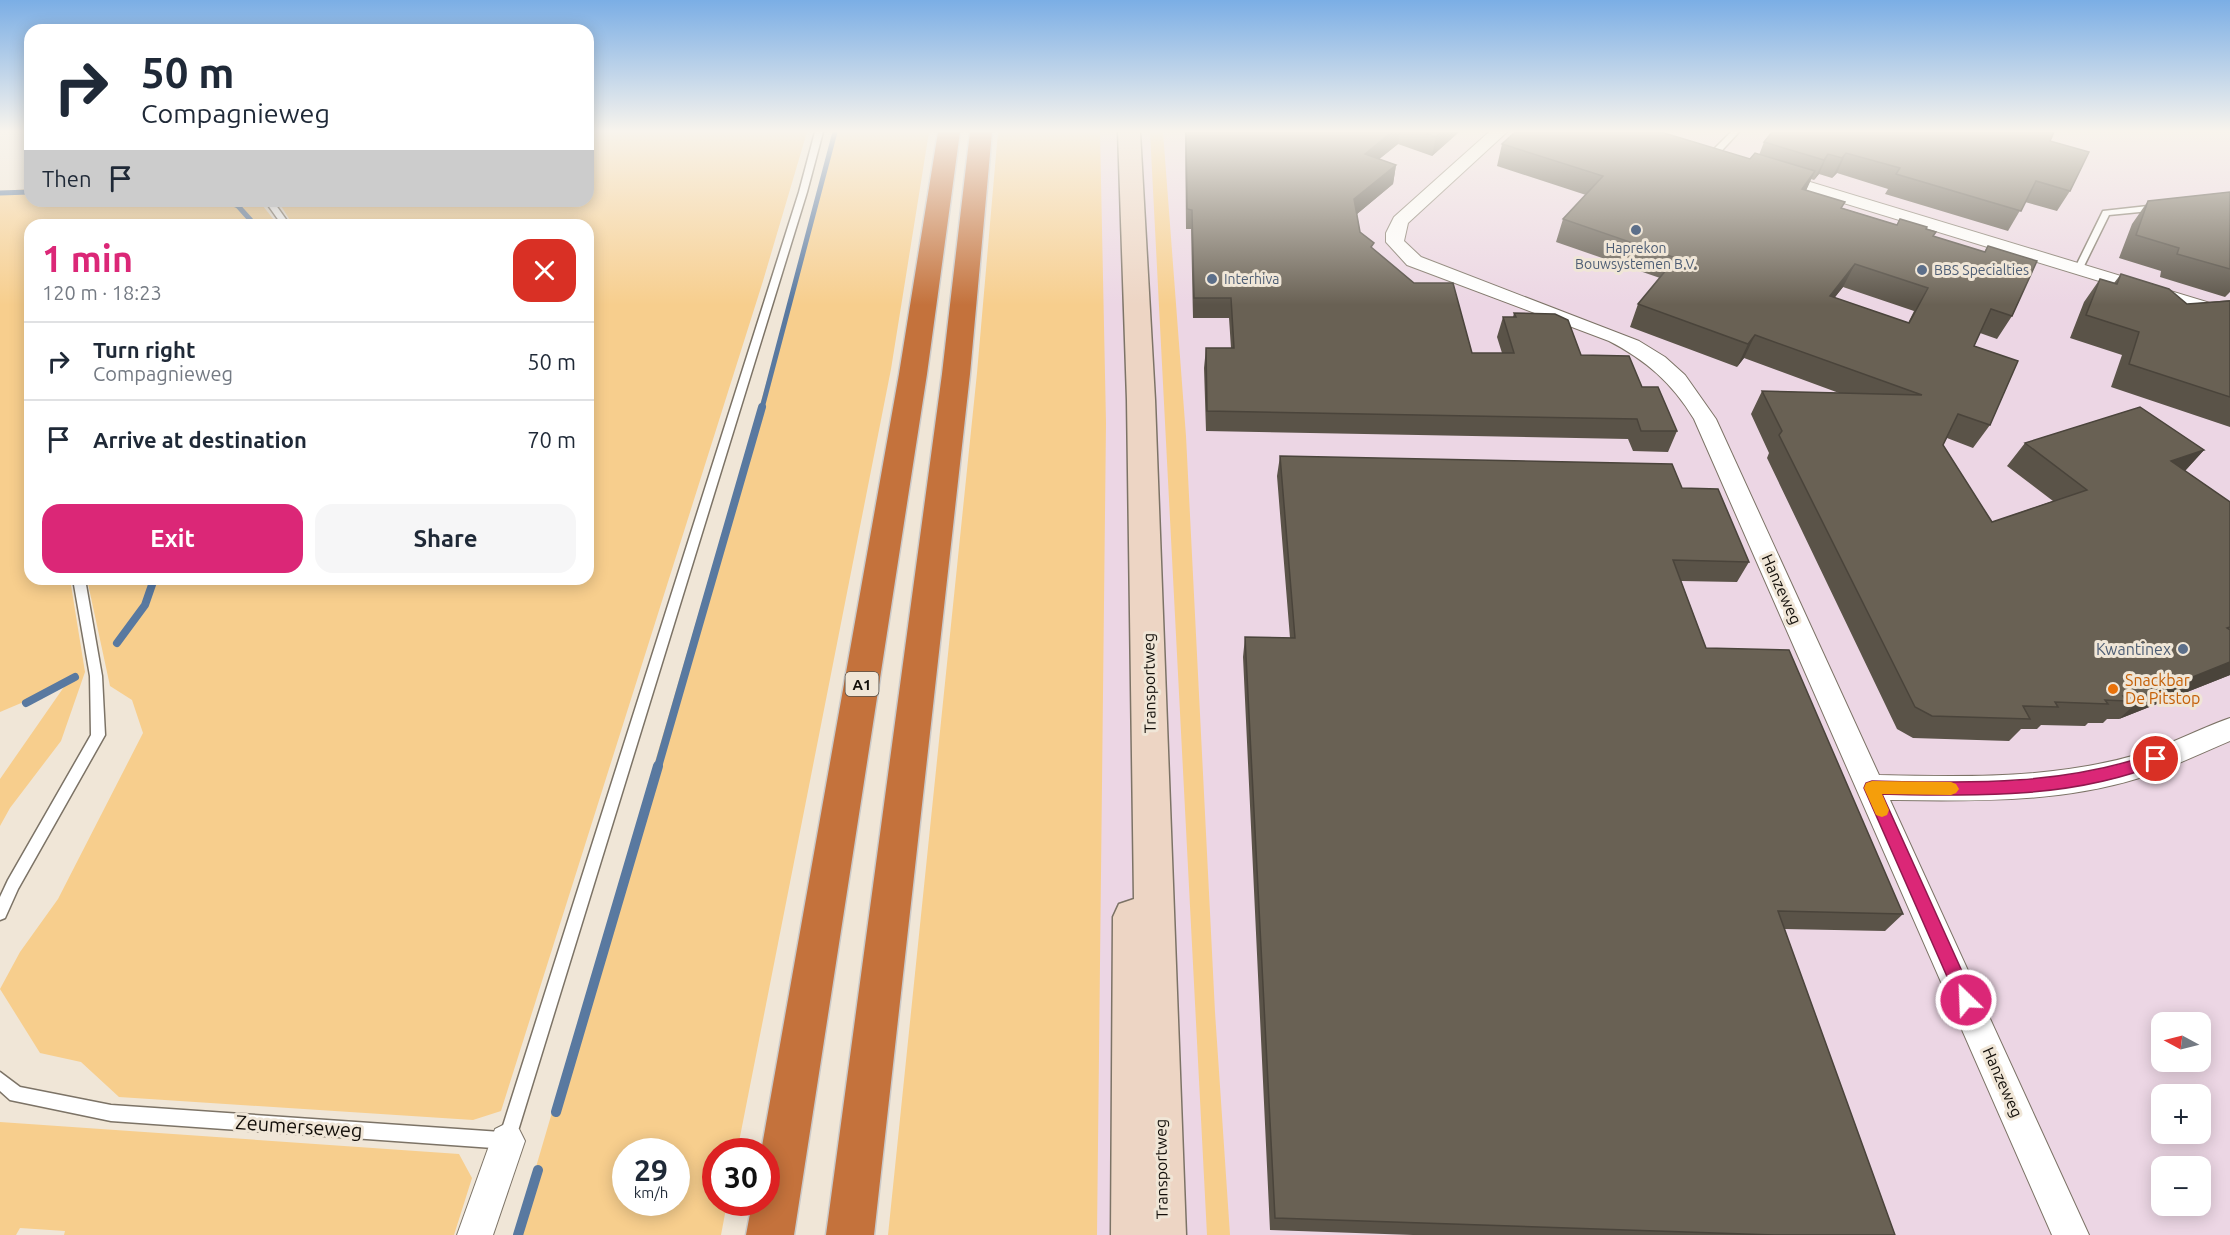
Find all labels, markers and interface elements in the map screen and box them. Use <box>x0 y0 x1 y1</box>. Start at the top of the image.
icon: right <box>42 48 120 126</box>
text: 50 m <box>141 49 235 96</box>
text: Compagnieweg <box>141 98 330 128</box>
icon: arrive <box>104 162 137 195</box>
text: Then <box>42 166 92 191</box>
marker: Haprekon Bouwsystemen B.V. <box>1629 223 1643 237</box>
text: 1 min <box>42 238 133 279</box>
button: close <box>513 239 576 302</box>
place label: Haprekon Bouwsystemen B.V. <box>1575 240 1697 272</box>
place label: BBS Specialties <box>1934 262 2029 278</box>
marker: BBS Specialties <box>1915 263 1929 277</box>
place label: Interhiva <box>1224 271 1279 287</box>
marker: Interhiva <box>1205 272 1219 286</box>
text: 120 m · 18:23 <box>42 281 162 304</box>
text: Turn right <box>93 337 195 362</box>
icon: right <box>42 345 75 378</box>
text: 50 m <box>527 349 576 374</box>
text: Compagnieweg <box>93 362 233 385</box>
icon: arrive <box>42 423 75 456</box>
text: Arrive at destination <box>93 427 307 452</box>
text: 70 m <box>527 427 576 452</box>
button: Exit <box>42 504 303 573</box>
button: Share <box>315 504 576 573</box>
street label: Hanzeweg <box>1759 551 1805 627</box>
street label: Transportweg <box>1139 633 1159 733</box>
place label: Kwantinex <box>2096 640 2171 658</box>
marker: Kwantinex <box>2176 642 2190 656</box>
place label: Snackbar De Pitstop <box>2125 671 2200 707</box>
road number: A1 <box>846 672 878 696</box>
marker: Snackbar De Pitstop <box>2106 682 2120 696</box>
pin <box>2130 733 2181 784</box>
icon: arrive <box>2139 742 2172 775</box>
position arrow <box>1934 968 1998 1032</box>
north arrow <box>2151 1012 2211 1072</box>
map controls <box>2151 1012 2211 1216</box>
street label: Hanzeweg <box>1980 1044 2026 1120</box>
button: + <box>2151 1084 2211 1144</box>
street label: Zeumerseweg <box>235 1110 363 1142</box>
street label: Transportweg <box>1151 1119 1171 1219</box>
speed limit sign: 30 <box>702 1138 780 1216</box>
text: 29 <box>634 1153 668 1187</box>
button: − <box>2151 1156 2211 1216</box>
text: km/h <box>634 1184 668 1201</box>

